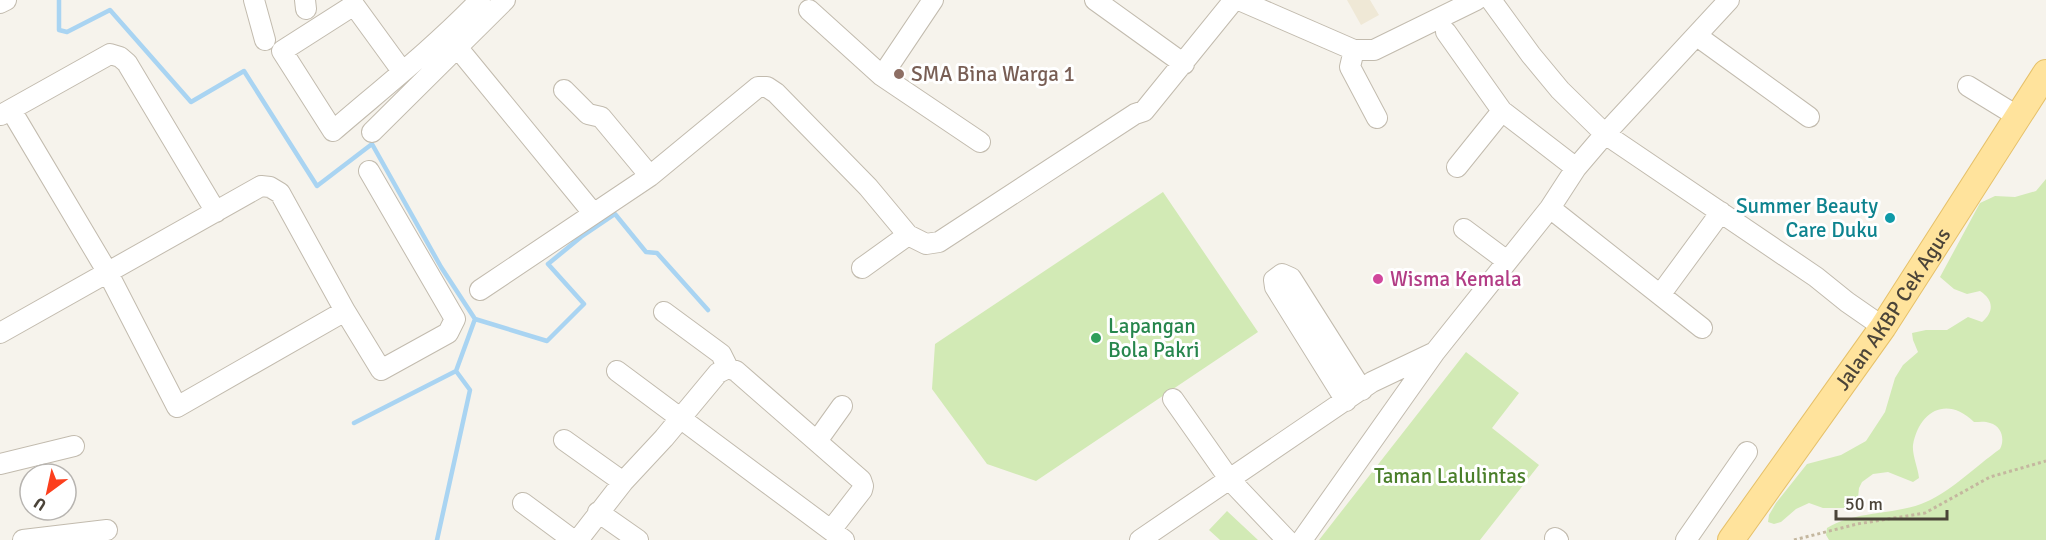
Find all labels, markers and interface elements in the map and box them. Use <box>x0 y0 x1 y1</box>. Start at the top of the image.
place label: SMA Bina Warga 1 <box>911 61 1075 87</box>
marker: SMA Bina Warga 1 <box>892 67 906 81</box>
place label: Summer Beauty Care Duku <box>1736 193 1878 243</box>
marker: Summer Beauty Care Duku <box>1883 211 1897 225</box>
street label: Jalan AKBP Cek Agus <box>1829 223 1956 395</box>
place label: Wisma Kemala <box>1390 266 1522 292</box>
marker: Wisma Kemala <box>1371 272 1385 286</box>
place label: Lapangan Bola Pakri <box>1108 313 1200 363</box>
marker: Lapangan Bola Pakri <box>1089 331 1103 345</box>
north arrow <box>18 462 78 522</box>
park label: Taman Lalulintas <box>1374 463 1526 489</box>
scale bar <box>1836 483 1947 521</box>
text: U <box>30 492 50 515</box>
text: 50 m <box>1845 493 1883 515</box>

